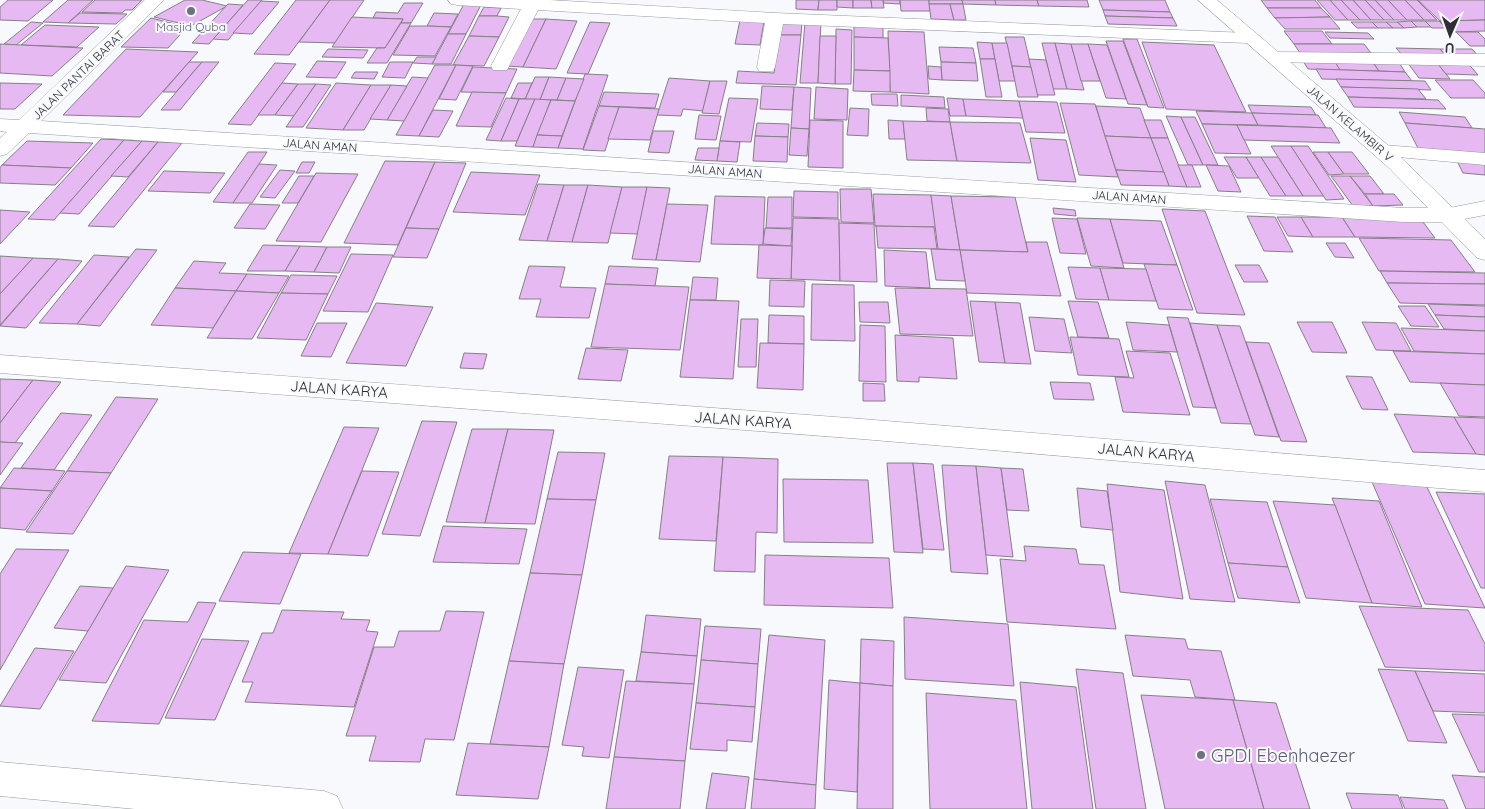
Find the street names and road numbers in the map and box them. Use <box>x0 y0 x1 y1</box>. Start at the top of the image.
street label: JALAN PANTAI BARAT <box>29 27 127 123</box>
street label: JALAN KELAMBIR V <box>1304 81 1396 165</box>
street label: JALAN AMAN <box>282 135 358 155</box>
street label: JALAN AMAN <box>687 161 763 181</box>
street label: JALAN AMAN <box>1091 187 1167 207</box>
street label: JALAN KARYA <box>290 376 389 402</box>
street label: JALAN KARYA <box>694 407 793 433</box>
street label: JALAN KARYA <box>1096 438 1196 466</box>

